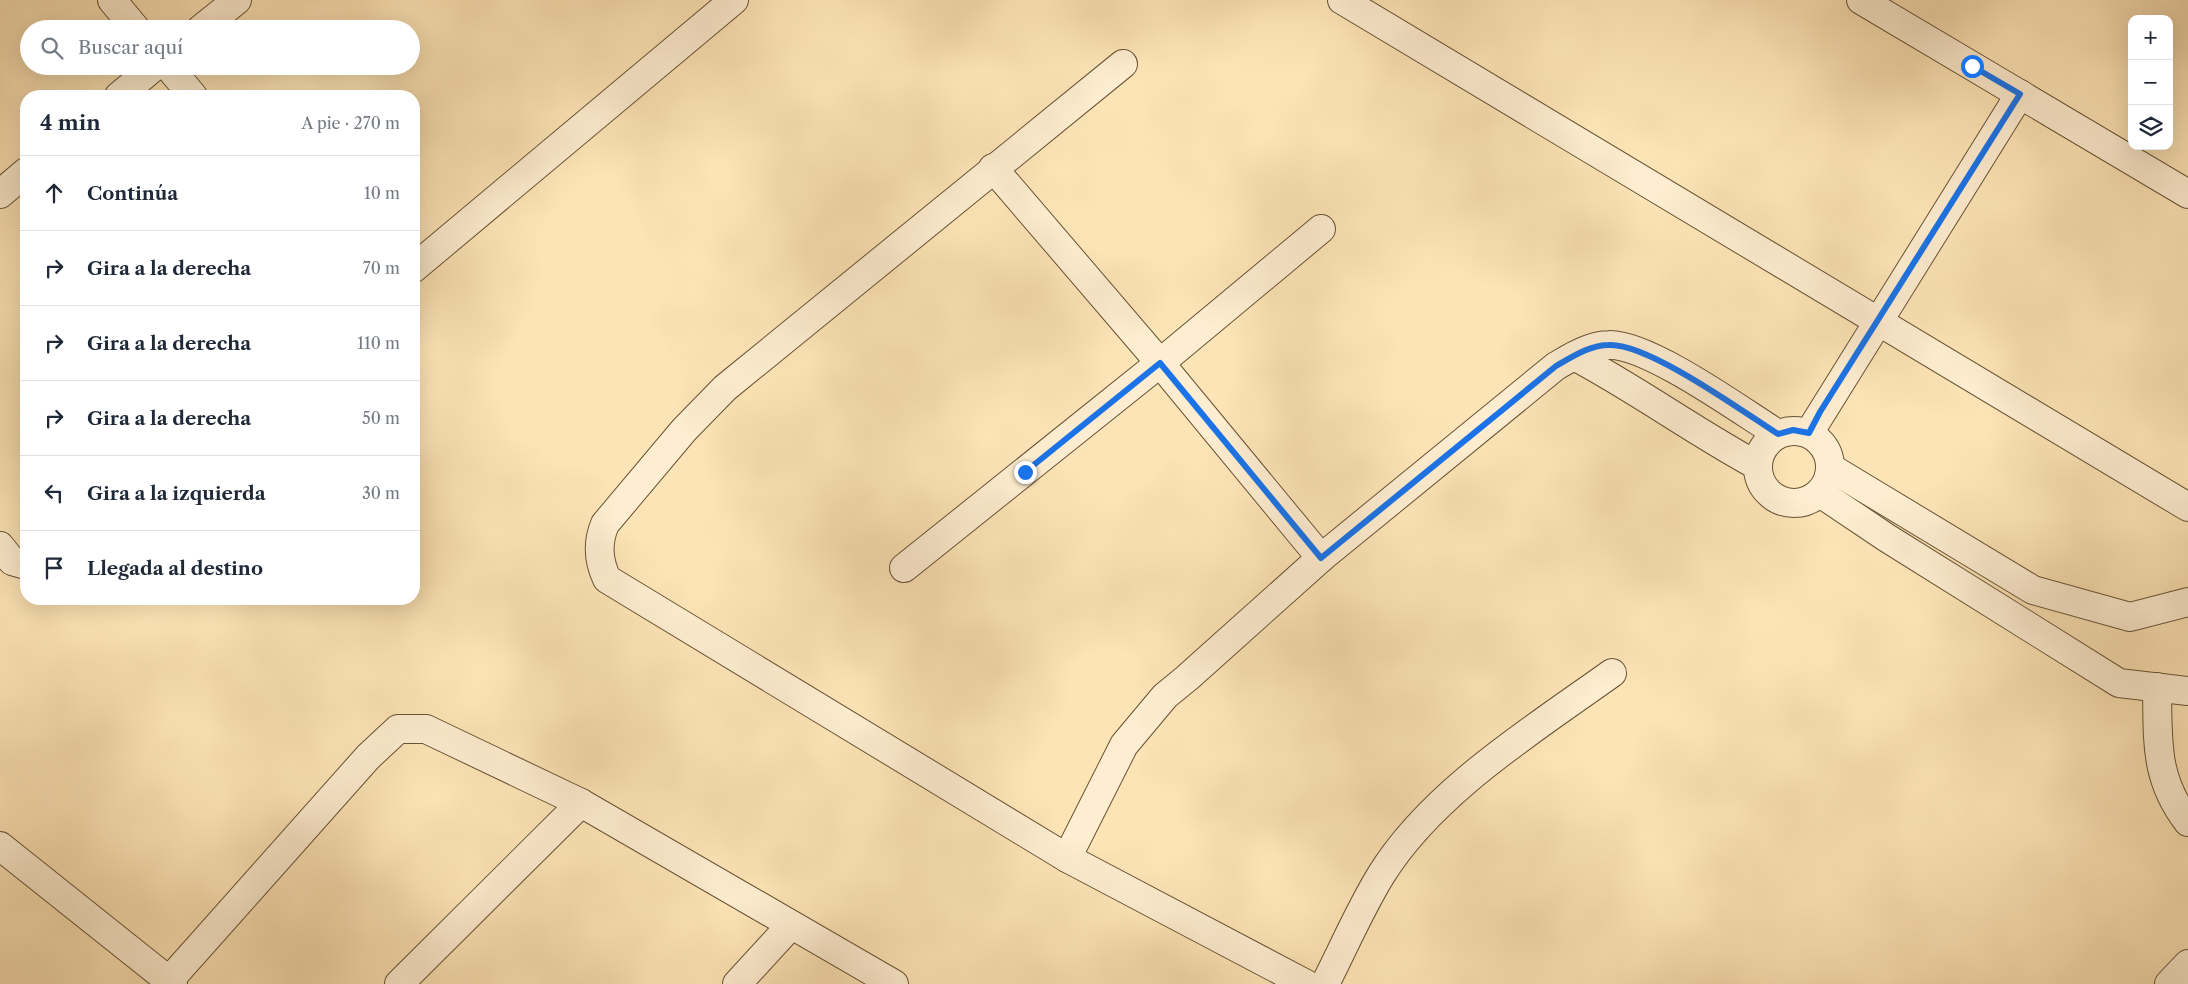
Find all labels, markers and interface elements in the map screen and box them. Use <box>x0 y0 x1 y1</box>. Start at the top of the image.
map controls <box>2128 15 2173 150</box>
button: + <box>2128 15 2173 60</box>
search box <box>20 20 420 75</box>
icon: search <box>38 34 66 62</box>
text: Buscar aquí <box>78 36 183 59</box>
route start <box>1961 55 1984 78</box>
button: − <box>2128 60 2173 105</box>
button: layers <box>2128 105 2173 150</box>
text: 4 min <box>40 110 101 135</box>
text: A pie · 270 m <box>301 113 400 133</box>
icon: ahead <box>40 179 68 207</box>
text: Continúa <box>87 182 178 205</box>
text: 10 m <box>364 183 400 203</box>
icon: right <box>40 254 68 282</box>
text: Gira a la derecha <box>87 257 251 280</box>
text: 70 m <box>363 258 400 278</box>
icon: right <box>40 329 68 357</box>
text: Gira a la derecha <box>87 332 251 355</box>
text: 110 m <box>357 333 400 353</box>
icon: right <box>40 404 68 432</box>
text: Gira a la derecha <box>87 407 251 430</box>
text: 50 m <box>362 408 400 428</box>
route end <box>1014 461 1037 484</box>
icon: left <box>40 479 68 507</box>
text: Gira a la izquierda <box>87 482 266 505</box>
text: 30 m <box>362 483 400 503</box>
icon: arrive <box>40 554 68 582</box>
text: Llegada al destino <box>87 557 263 580</box>

